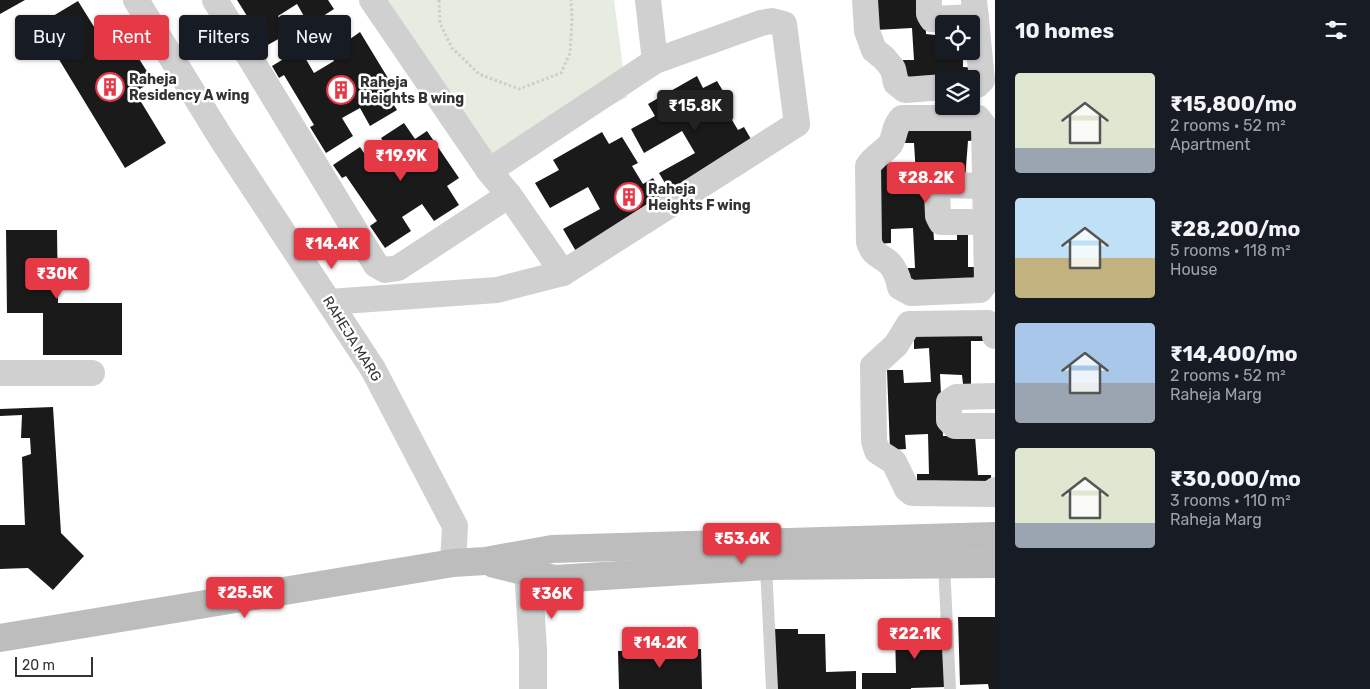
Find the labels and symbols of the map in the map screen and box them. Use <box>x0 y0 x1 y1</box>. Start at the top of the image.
place label: Raheja Residency A wing <box>129 71 250 104</box>
building icon: Raheja Residency A wing <box>95 72 125 102</box>
place label: Raheja Heights B wing <box>360 74 464 107</box>
building icon: Raheja Heights B wing <box>326 75 356 105</box>
pin: ₹15.8K <box>654 90 736 132</box>
pin: ₹19.9K <box>360 140 442 182</box>
pin: ₹28.2K <box>885 162 967 204</box>
place label: Raheja Heights F wing <box>648 181 751 214</box>
building icon: Raheja Heights F wing <box>614 182 644 212</box>
pin: ₹14.4K <box>291 228 373 270</box>
pin: ₹30K <box>27 258 87 300</box>
street label: RAHEJA MARG <box>319 293 385 385</box>
pin: ₹53.6K <box>701 522 783 565</box>
pin: ₹25.5K <box>204 576 286 619</box>
pin: ₹36K <box>522 578 582 620</box>
pin: ₹22.1K <box>874 618 956 660</box>
pin: ₹14.2K <box>619 626 701 669</box>
scale bar <box>15 654 92 677</box>

